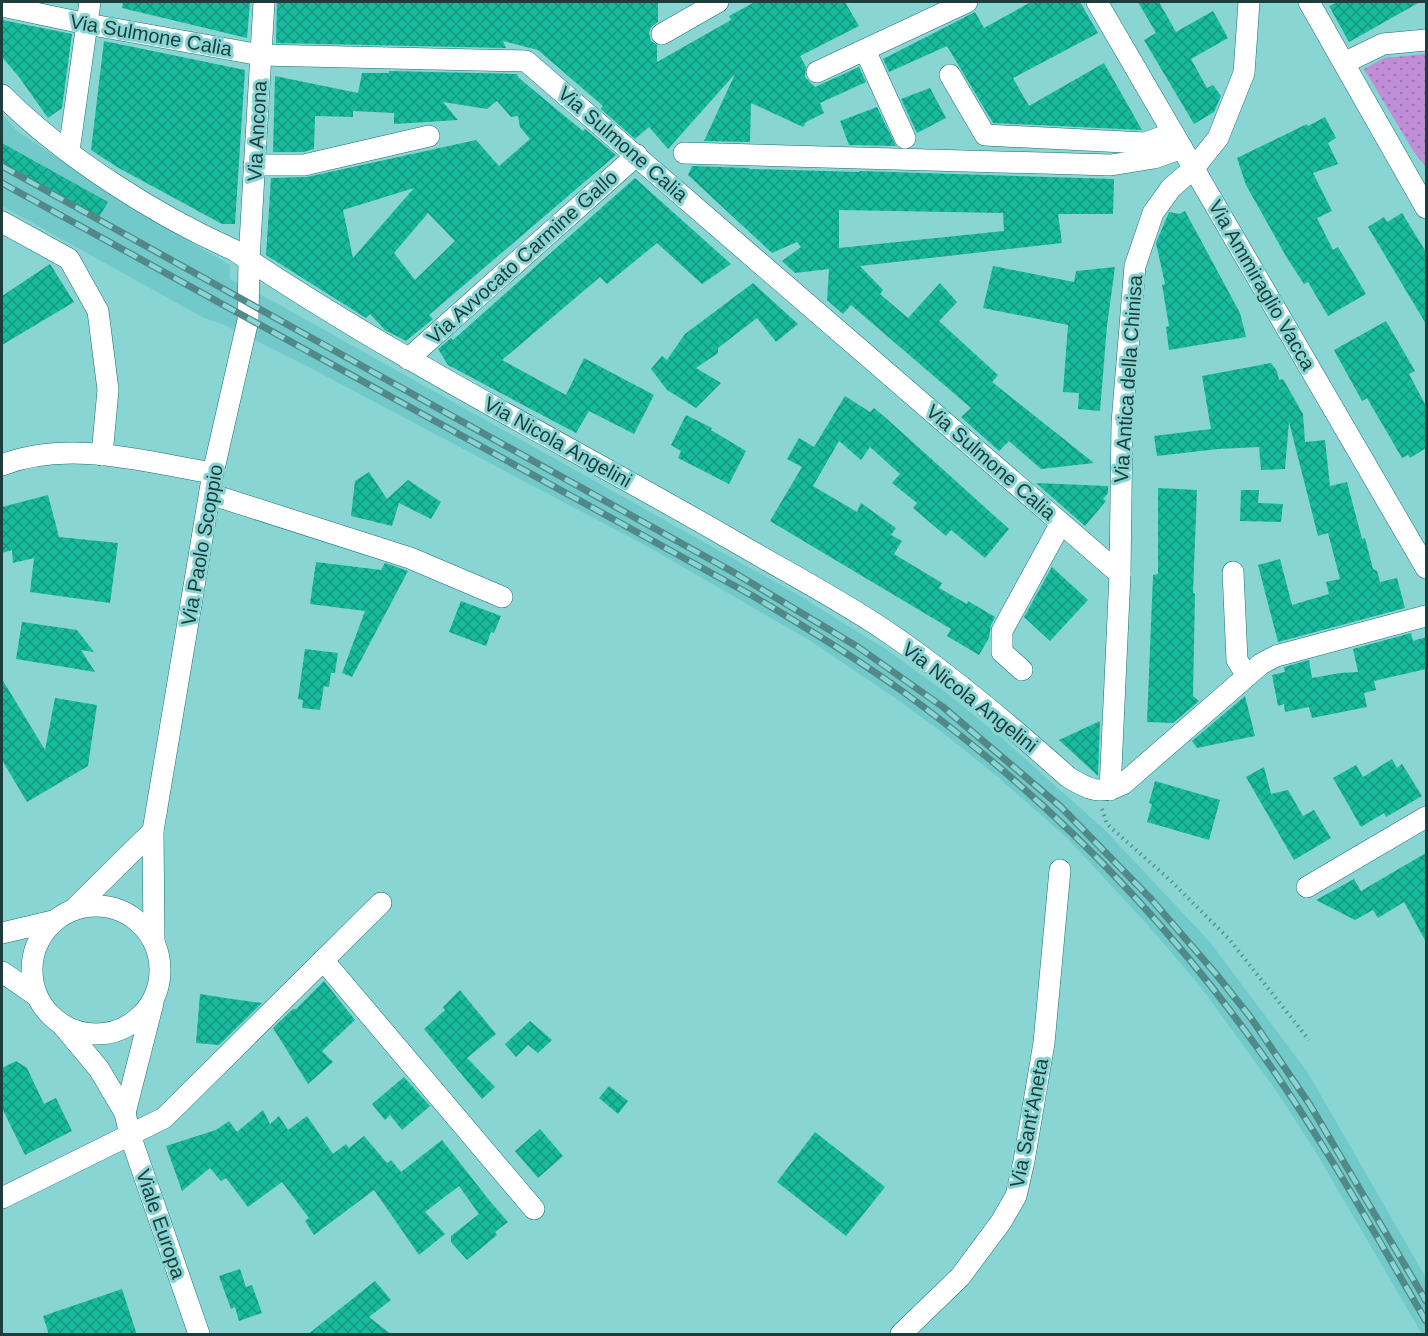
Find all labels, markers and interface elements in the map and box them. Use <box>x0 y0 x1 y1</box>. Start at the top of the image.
street label: Via Sulmone Calia <box>68 10 235 60</box>
street label: Via Ancona <box>243 79 271 182</box>
street label: Via Sulmone Calia <box>554 82 693 207</box>
street label: Via Avvocato Carmine Gallo <box>422 166 622 348</box>
street label: Via Ammiraglio Vacca <box>1204 196 1320 375</box>
street label: Via Antica della Chinisa <box>1110 273 1146 484</box>
street label: Via Nicola Angelini <box>480 392 636 492</box>
street label: Via Sulmone Calia <box>922 400 1061 525</box>
street label: Via Paolo Scoppio <box>177 463 227 627</box>
street label: Via Nicola Angelini <box>898 637 1042 757</box>
street label: Via Sant'Aneta <box>1006 1056 1052 1190</box>
street label: Viale Europa <box>132 1166 190 1282</box>

